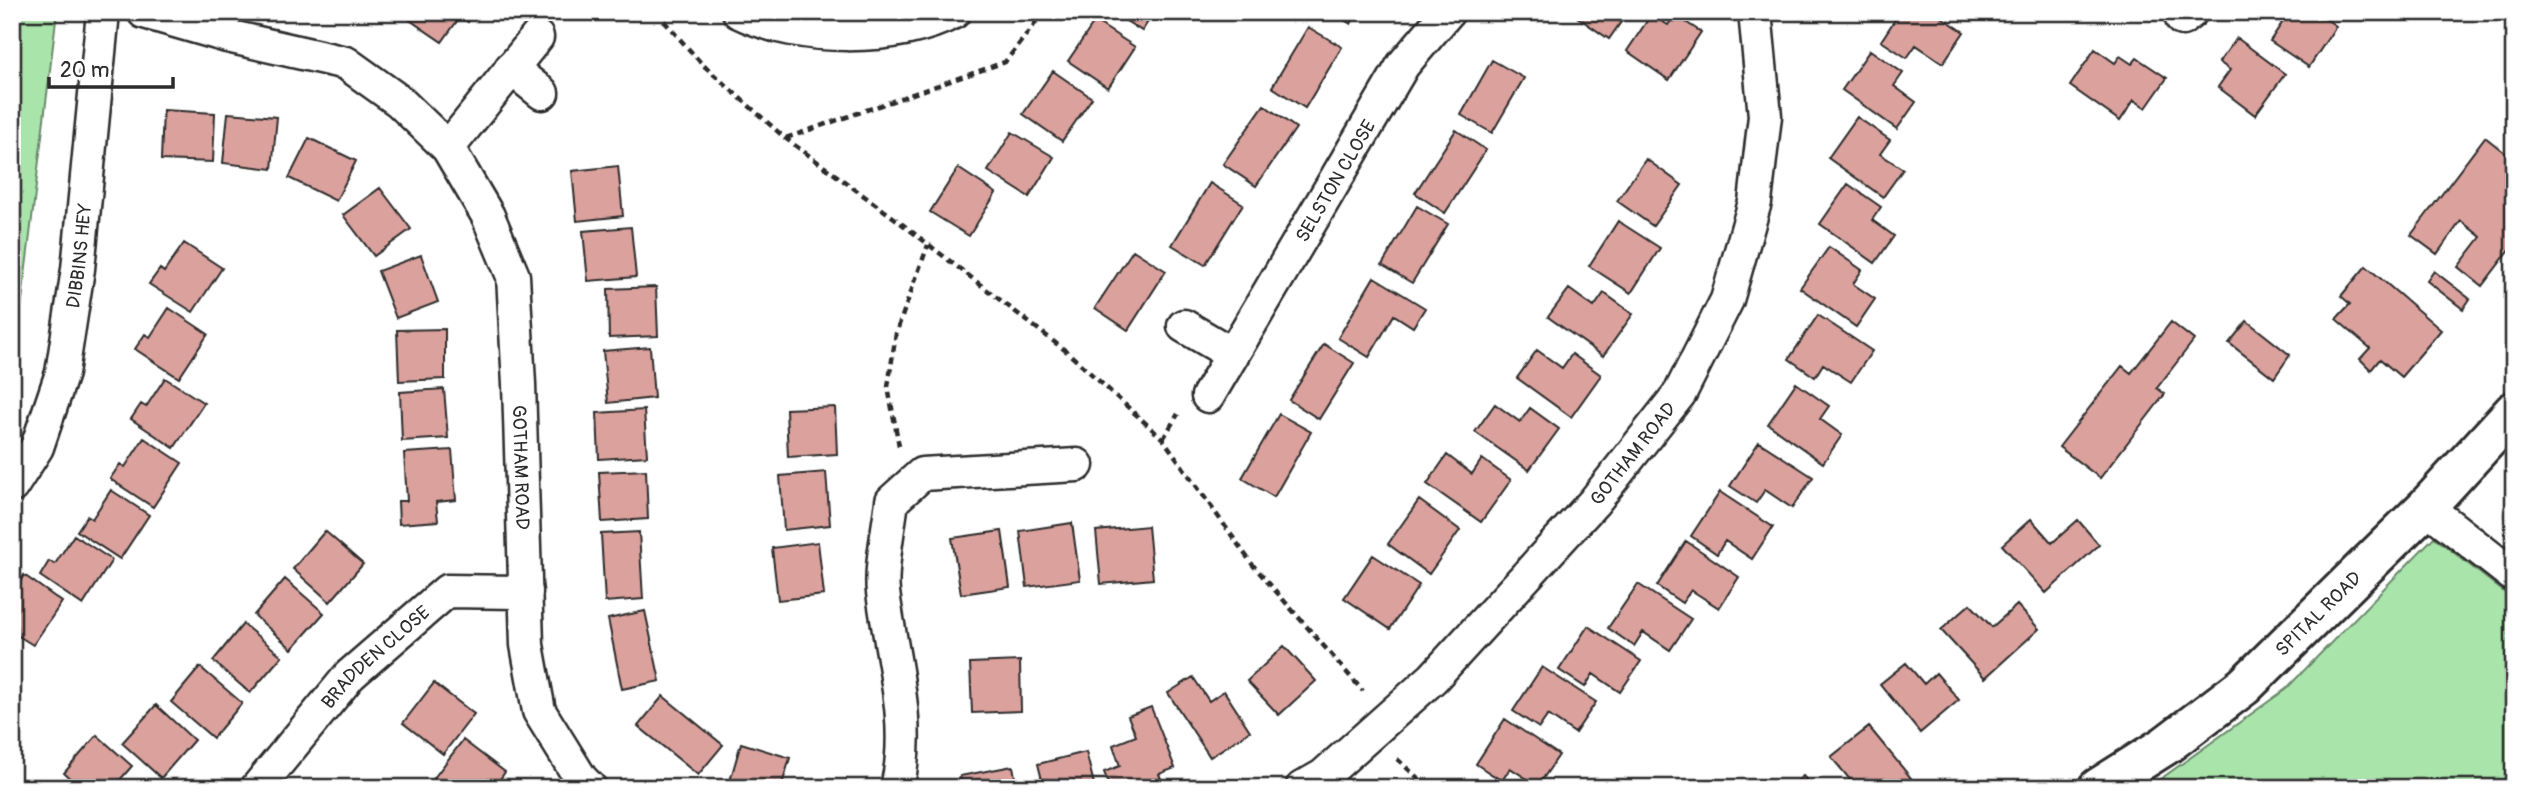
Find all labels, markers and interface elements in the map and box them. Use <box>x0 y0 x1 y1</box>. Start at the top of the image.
scale bar <box>49 46 173 90</box>
text: 20 m <box>60 57 109 84</box>
street label: SELSTON CLOSE <box>1290 116 1381 247</box>
street label: DIBBINS HEY <box>61 202 97 310</box>
street label: GOTHAM ROAD <box>1585 398 1681 510</box>
street label: GOTHAM ROAD <box>507 405 534 530</box>
street label: SPITAL ROAD <box>2271 566 2367 662</box>
street label: BRADDEN CLOSE <box>316 600 435 714</box>

